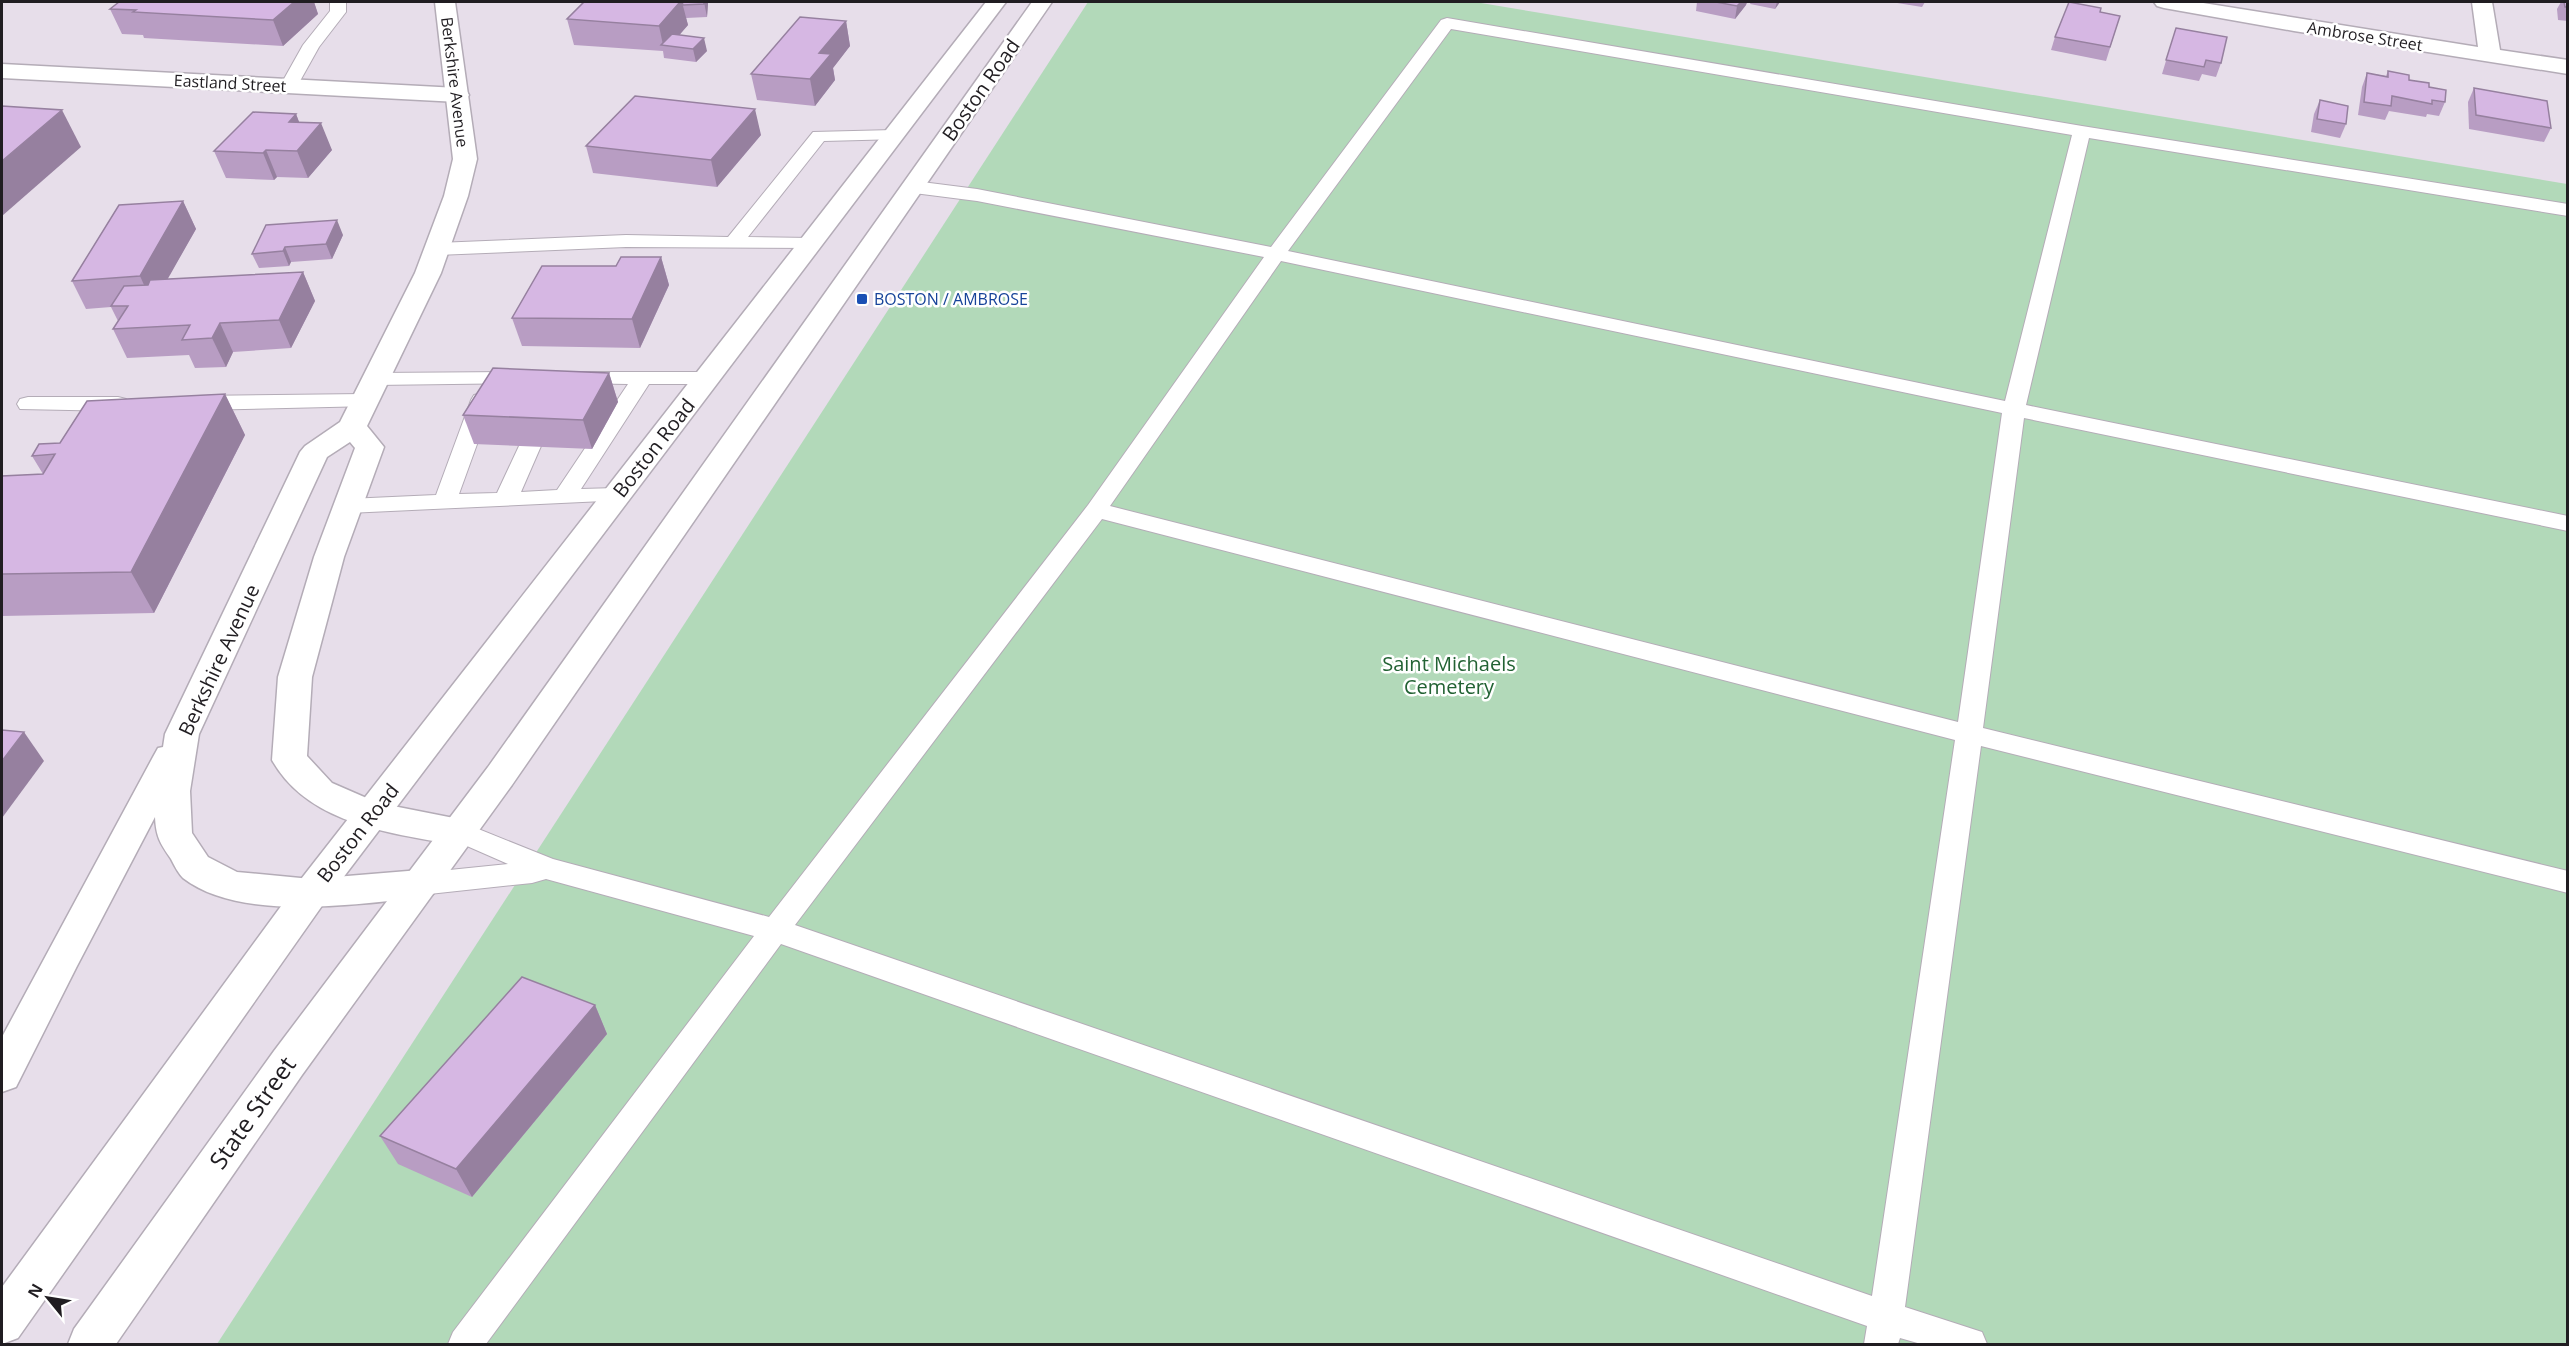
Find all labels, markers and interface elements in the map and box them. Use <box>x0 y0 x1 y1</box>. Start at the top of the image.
street label: Berkshire Avenue <box>436 16 474 148</box>
street label: Ambrose Street <box>2306 16 2424 56</box>
street label: Boston Road <box>935 33 1026 146</box>
street label: Eastland Street <box>173 69 287 97</box>
place label: BOSTON / AMBROSE <box>874 288 1028 310</box>
marker: BOSTON / AMBROSE <box>855 292 869 306</box>
street label: Boston Road <box>606 393 701 503</box>
street label: Berkshire Avenue <box>172 580 265 740</box>
park label: Saint Michaels Cemetery <box>1382 650 1516 700</box>
street label: Boston Road <box>310 778 405 888</box>
street label: State Street <box>201 1049 303 1175</box>
north arrow <box>18 1268 78 1328</box>
text: N <box>22 1279 48 1302</box>

